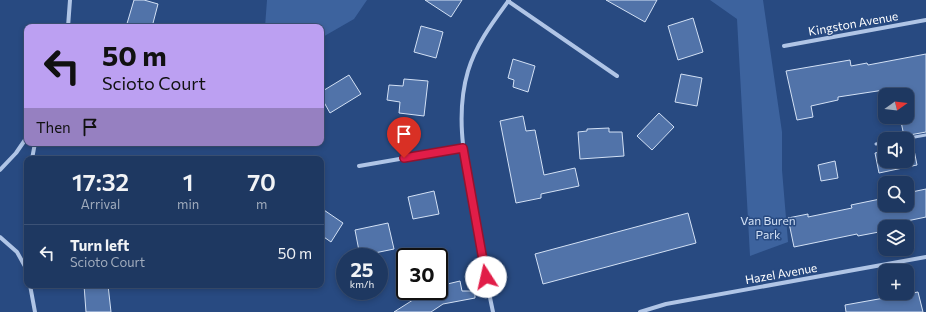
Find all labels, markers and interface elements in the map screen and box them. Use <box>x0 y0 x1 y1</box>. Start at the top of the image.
street label: Kingston Avenue <box>807 8 899 38</box>
text: 50 m <box>102 38 167 72</box>
icon: left <box>36 40 88 92</box>
text: Scioto Court <box>102 72 206 94</box>
north arrow <box>878 88 914 124</box>
map controls <box>878 88 914 300</box>
icon: arrive <box>79 116 101 138</box>
pin <box>387 117 421 158</box>
text: Then <box>36 118 71 136</box>
icon: arrive <box>393 123 415 145</box>
button: sound <box>878 132 914 168</box>
text: 17:32 <box>72 167 129 196</box>
text: 1 <box>183 167 193 196</box>
text: 70 <box>247 167 276 196</box>
button: search <box>878 176 914 212</box>
text: Arrival <box>81 196 120 212</box>
text: min <box>177 196 199 212</box>
text: m <box>256 196 267 212</box>
park label: Van Buren Park <box>740 213 796 241</box>
button: layers <box>878 220 914 256</box>
text: Turn left <box>70 236 129 254</box>
icon: left <box>36 242 58 264</box>
text: 50 m <box>278 244 312 262</box>
speed limit sign: 30 <box>396 248 448 300</box>
text: Scioto Court <box>70 254 145 270</box>
position arrow <box>465 256 507 298</box>
text: 25 <box>350 257 374 281</box>
street label: Hazel Avenue <box>744 260 818 286</box>
button: + <box>878 264 914 300</box>
text: km/h <box>350 278 374 290</box>

